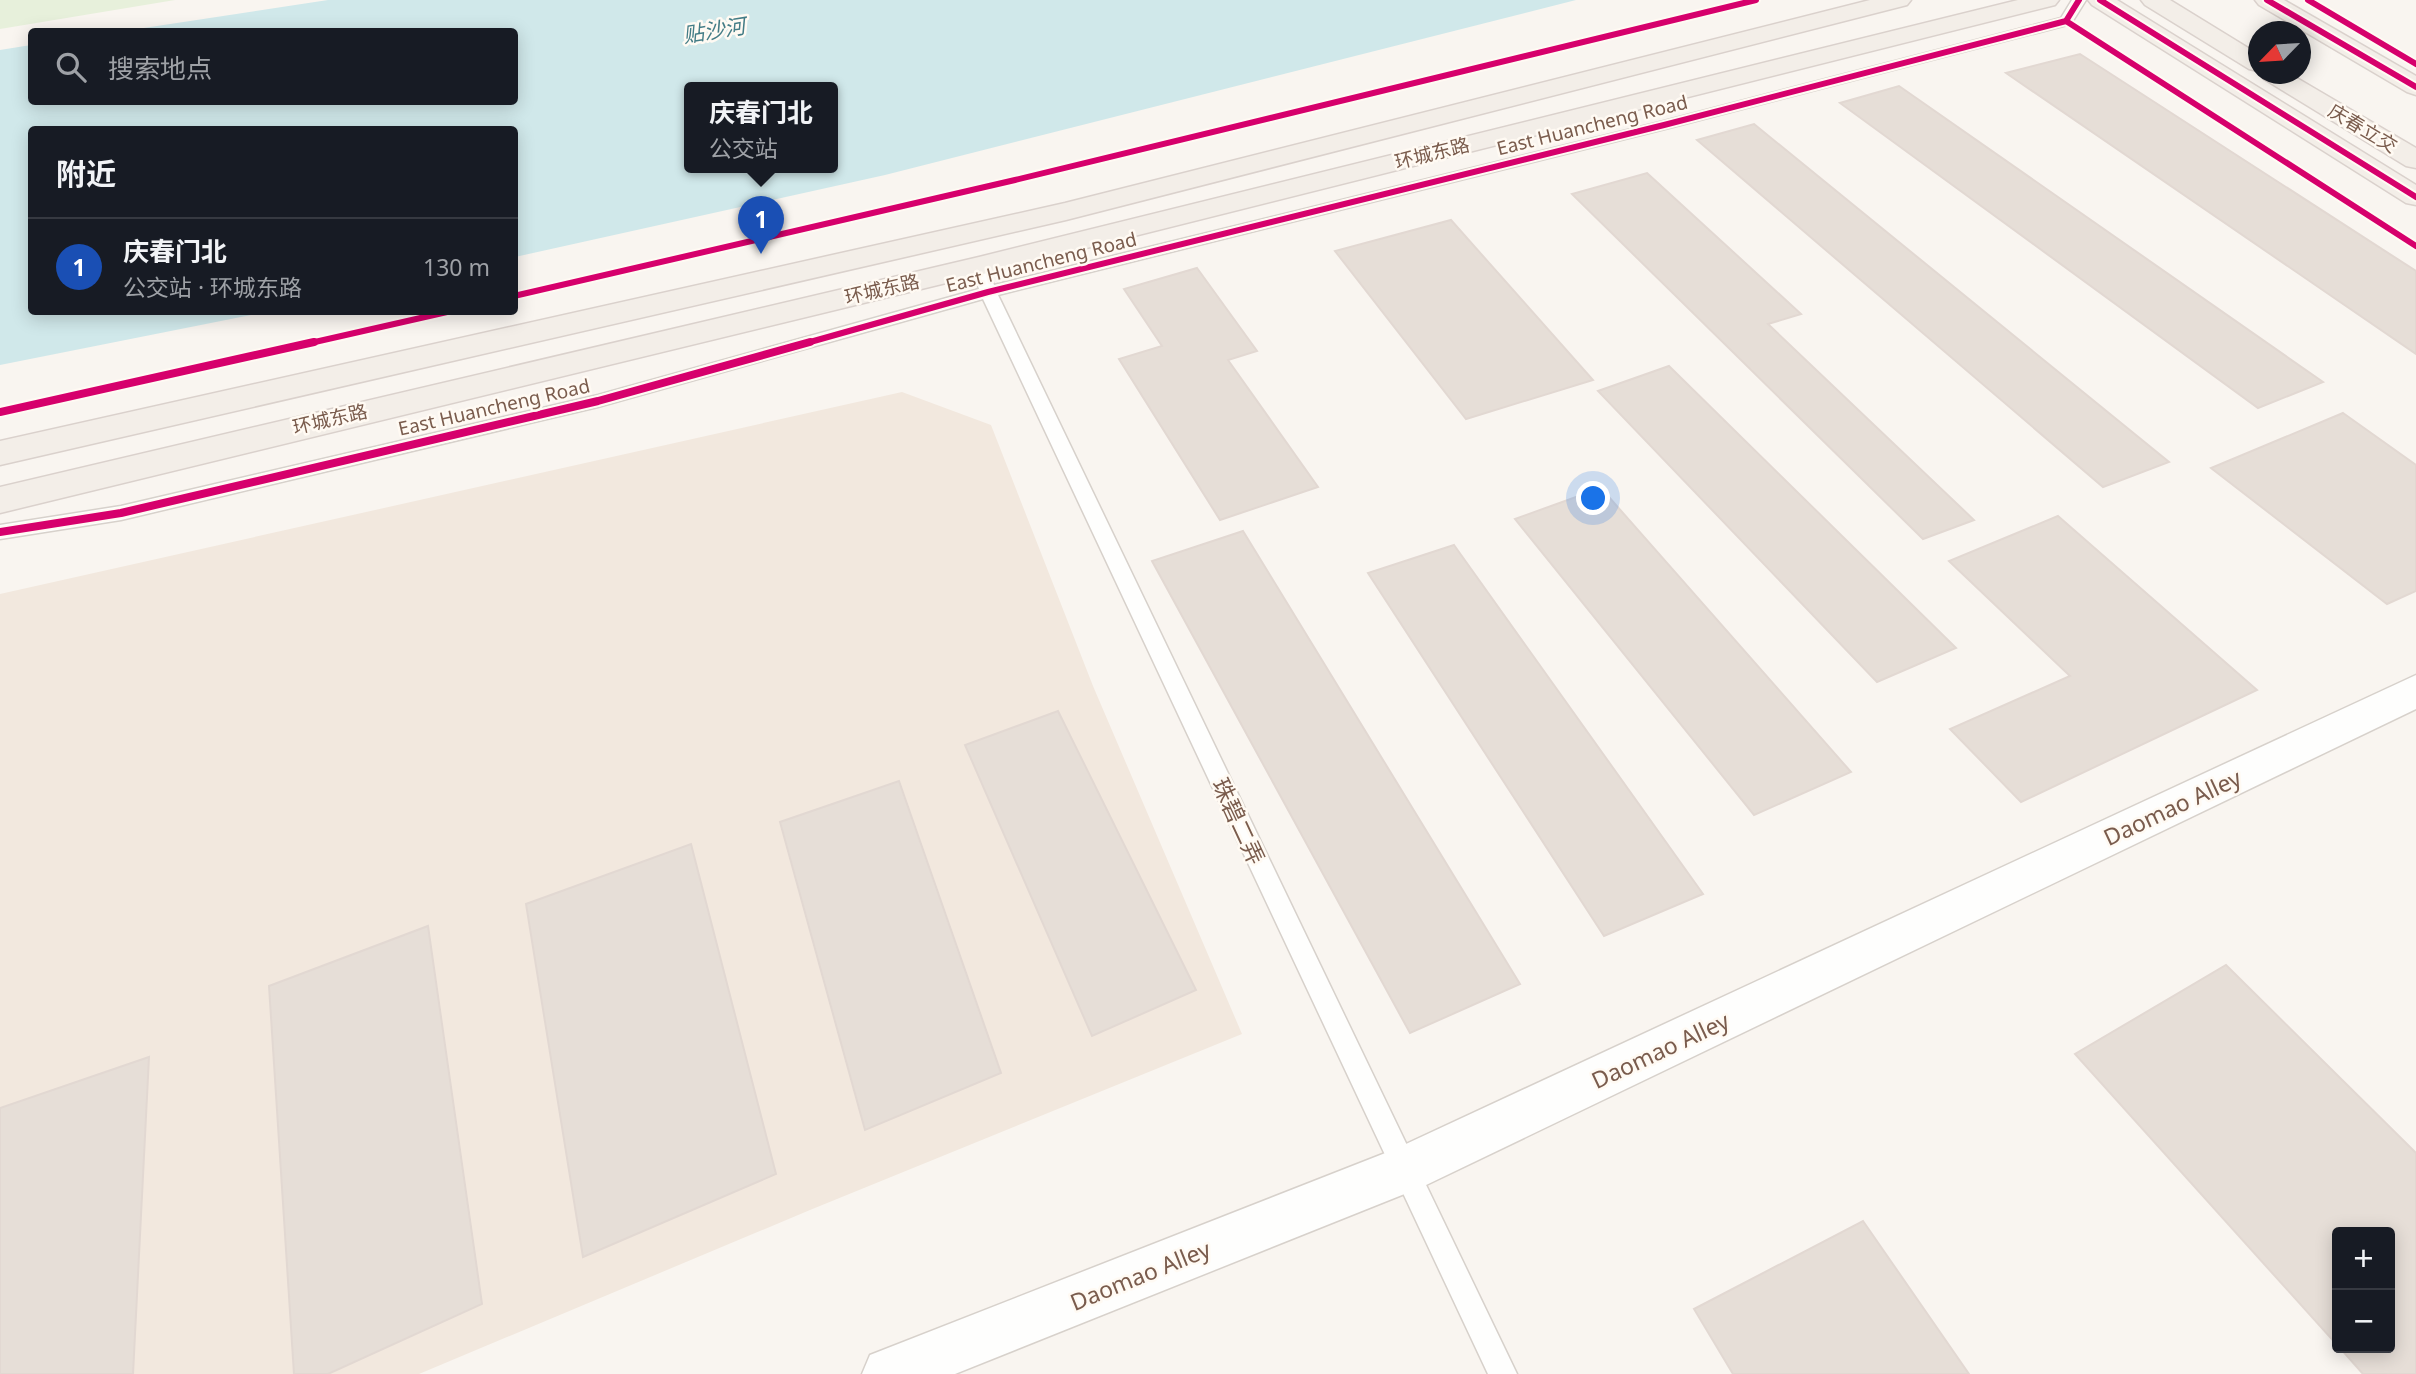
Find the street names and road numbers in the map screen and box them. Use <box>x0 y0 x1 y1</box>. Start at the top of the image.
street label: East Huancheng Road <box>1494 89 1690 161</box>
street label: 庆春立交 <box>2324 97 2402 159</box>
street label: 环城东路 <box>1392 131 1472 175</box>
street label: East Huancheng Road <box>943 226 1139 298</box>
street label: 环城东路 <box>842 268 922 310</box>
street label: East Huancheng Road <box>396 372 592 442</box>
street label: 环城东路 <box>290 398 370 440</box>
street label: Daomao Alley <box>2098 761 2246 853</box>
street label: 珠碧二弄 <box>1205 773 1273 869</box>
street label: Daomao Alley <box>1586 1004 1734 1096</box>
street label: Daomao Alley <box>1065 1232 1215 1318</box>

